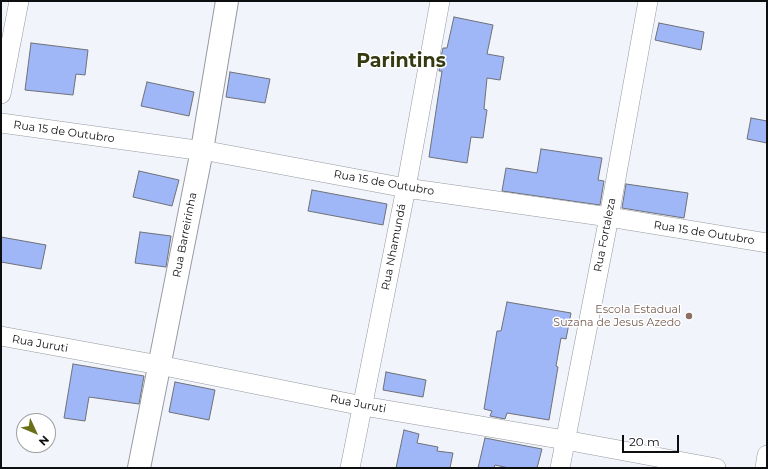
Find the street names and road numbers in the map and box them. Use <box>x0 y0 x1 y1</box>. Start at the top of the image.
street label: Rua 15 de Outubro <box>13 118 115 146</box>
street label: Rua 15 de Outubro <box>333 168 435 198</box>
street label: Rua Barreirinha <box>170 191 200 279</box>
street label: Rua Fortaleza <box>591 197 619 273</box>
street label: Rua Nhamundá <box>379 203 409 291</box>
street label: Rua 15 de Outubro <box>653 219 755 247</box>
street label: Rua Juruti <box>11 333 69 355</box>
street label: Rua Juruti <box>329 392 387 416</box>

